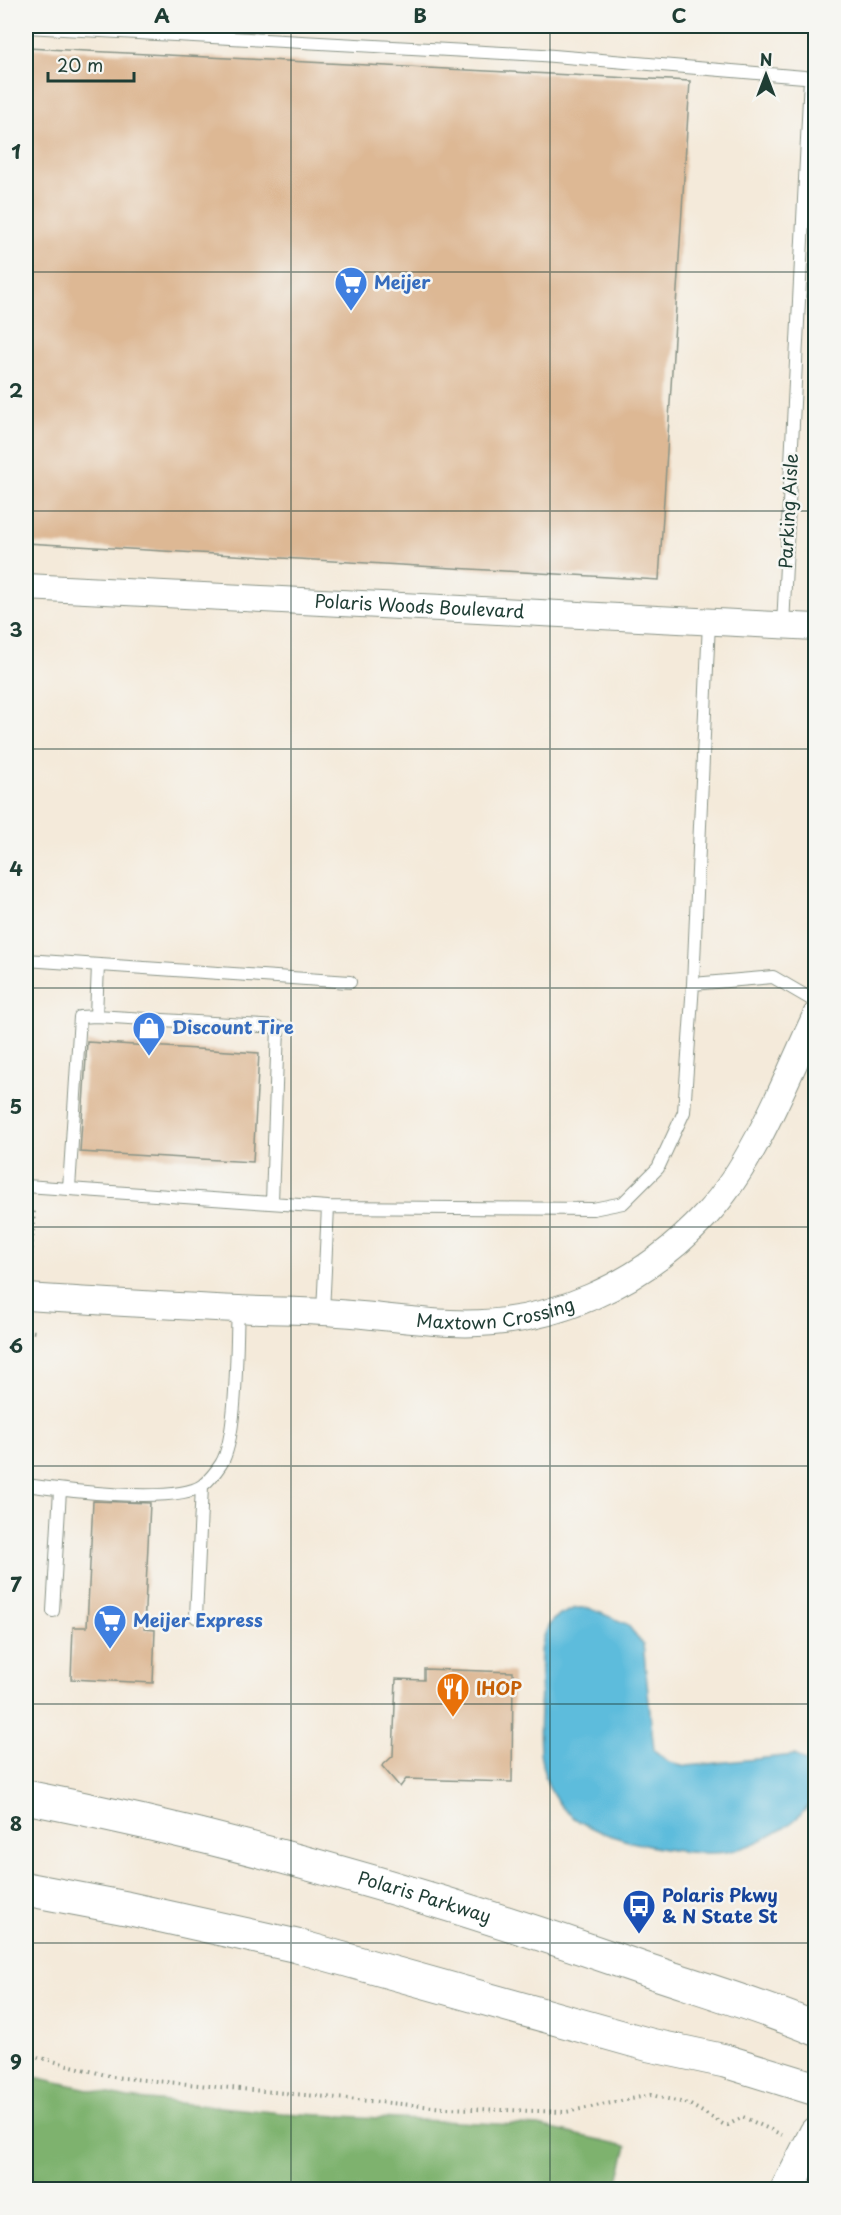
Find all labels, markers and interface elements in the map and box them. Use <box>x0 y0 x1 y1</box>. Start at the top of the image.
text: A <box>154 0 170 30</box>
text: B <box>413 0 427 30</box>
text: C <box>671 0 687 30</box>
scale bar <box>48 45 134 83</box>
north arrow <box>736 45 796 105</box>
text: N <box>760 47 772 71</box>
text: 20 m <box>57 51 103 78</box>
text: 1 <box>11 136 21 166</box>
supermarket icon: Meijer <box>333 265 369 312</box>
place label: Meijer <box>374 268 431 295</box>
text: 2 <box>9 375 23 405</box>
street label: Parking Aisle <box>771 453 804 569</box>
street label: Polaris Woods Boulevard <box>314 587 525 624</box>
text: 3 <box>9 614 23 644</box>
text: 4 <box>9 853 23 883</box>
shop icon: Discount Tire <box>131 1010 167 1057</box>
place label: Discount Tire <box>172 1013 294 1040</box>
text: 5 <box>10 1091 22 1121</box>
street label: Maxtown Crossing <box>415 1290 578 1335</box>
text: 6 <box>9 1330 23 1360</box>
text: 7 <box>10 1569 22 1599</box>
supermarket icon: Meijer Express <box>92 1603 128 1650</box>
place label: Meijer Express <box>133 1606 263 1633</box>
restaurant icon: IHOP <box>435 1671 471 1718</box>
place label: IHOP <box>476 1674 522 1701</box>
text: 8 <box>10 1808 22 1838</box>
street label: Polaris Parkway <box>355 1863 495 1929</box>
place label: Polaris Pkwy & N State St <box>662 1881 778 1929</box>
bus stop icon: Polaris Pkwy & N State St <box>621 1888 657 1935</box>
text: 9 <box>10 2046 22 2076</box>

